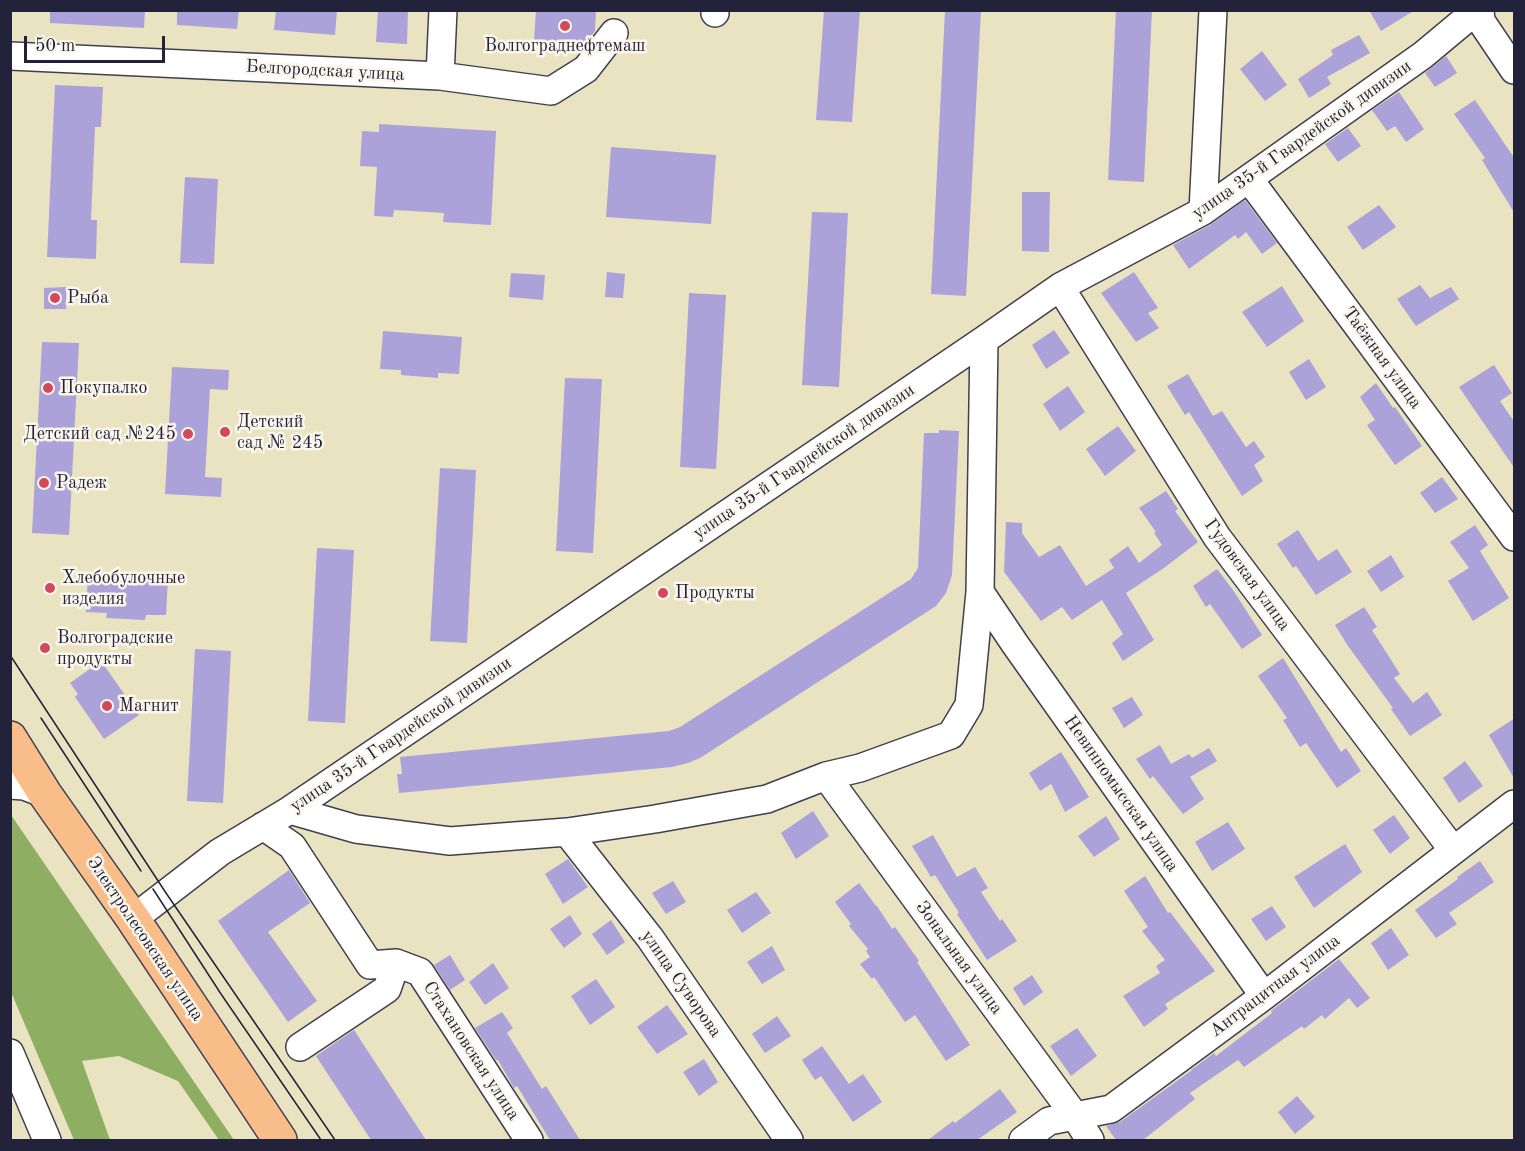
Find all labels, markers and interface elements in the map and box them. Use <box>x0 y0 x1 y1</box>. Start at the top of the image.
marker: Волгограднефтемаш <box>558 19 572 33</box>
scale bar <box>27 24 168 62</box>
place label: Волгограднефтемаш <box>485 35 645 57</box>
text: 50 m <box>35 37 75 55</box>
street label: Белгородская улица <box>245 56 405 86</box>
street label: улица 35-й Гвардейской дивизии <box>1188 56 1416 224</box>
place label: Рыба <box>67 287 109 309</box>
marker: Рыба <box>48 291 62 305</box>
street label: Таёжная улица <box>1338 303 1426 413</box>
place label: Покупалко <box>60 377 147 399</box>
street label: улица 35-й Гвардейской дивизии <box>689 380 919 544</box>
marker: Покупалко <box>41 381 55 395</box>
place label: Детский сад № 245 <box>237 411 323 454</box>
place label: Детский сад №245 <box>23 423 176 445</box>
marker: Детский сад № 245 <box>218 425 232 439</box>
marker: Детский сад №245 <box>181 427 195 441</box>
place label: Радеж <box>56 472 107 494</box>
marker: Радеж <box>37 476 51 490</box>
street label: Гудовская улица <box>1199 515 1295 635</box>
place label: Хлебобулочные изделия <box>62 567 185 610</box>
marker: Хлебобулочные изделия <box>43 581 57 595</box>
place label: Продукты <box>675 582 755 604</box>
marker: Продукты <box>656 586 670 600</box>
place label: Волгоградские продукты <box>57 627 173 670</box>
marker: Волгоградские продукты <box>38 641 52 655</box>
street label: улица 35-й Гвардейской дивизии <box>286 653 516 817</box>
place label: Магнит <box>119 695 179 717</box>
marker: Магнит <box>100 699 114 713</box>
street label: Невинномысская улица <box>1059 712 1183 876</box>
street label: Электролесовская улица <box>82 853 208 1025</box>
street label: Зональная улица <box>911 897 1007 1019</box>
street label: улица Суворова <box>636 926 726 1042</box>
street label: Антрацитная улица <box>1206 930 1344 1042</box>
street label: Стахановская улица <box>418 977 524 1125</box>

